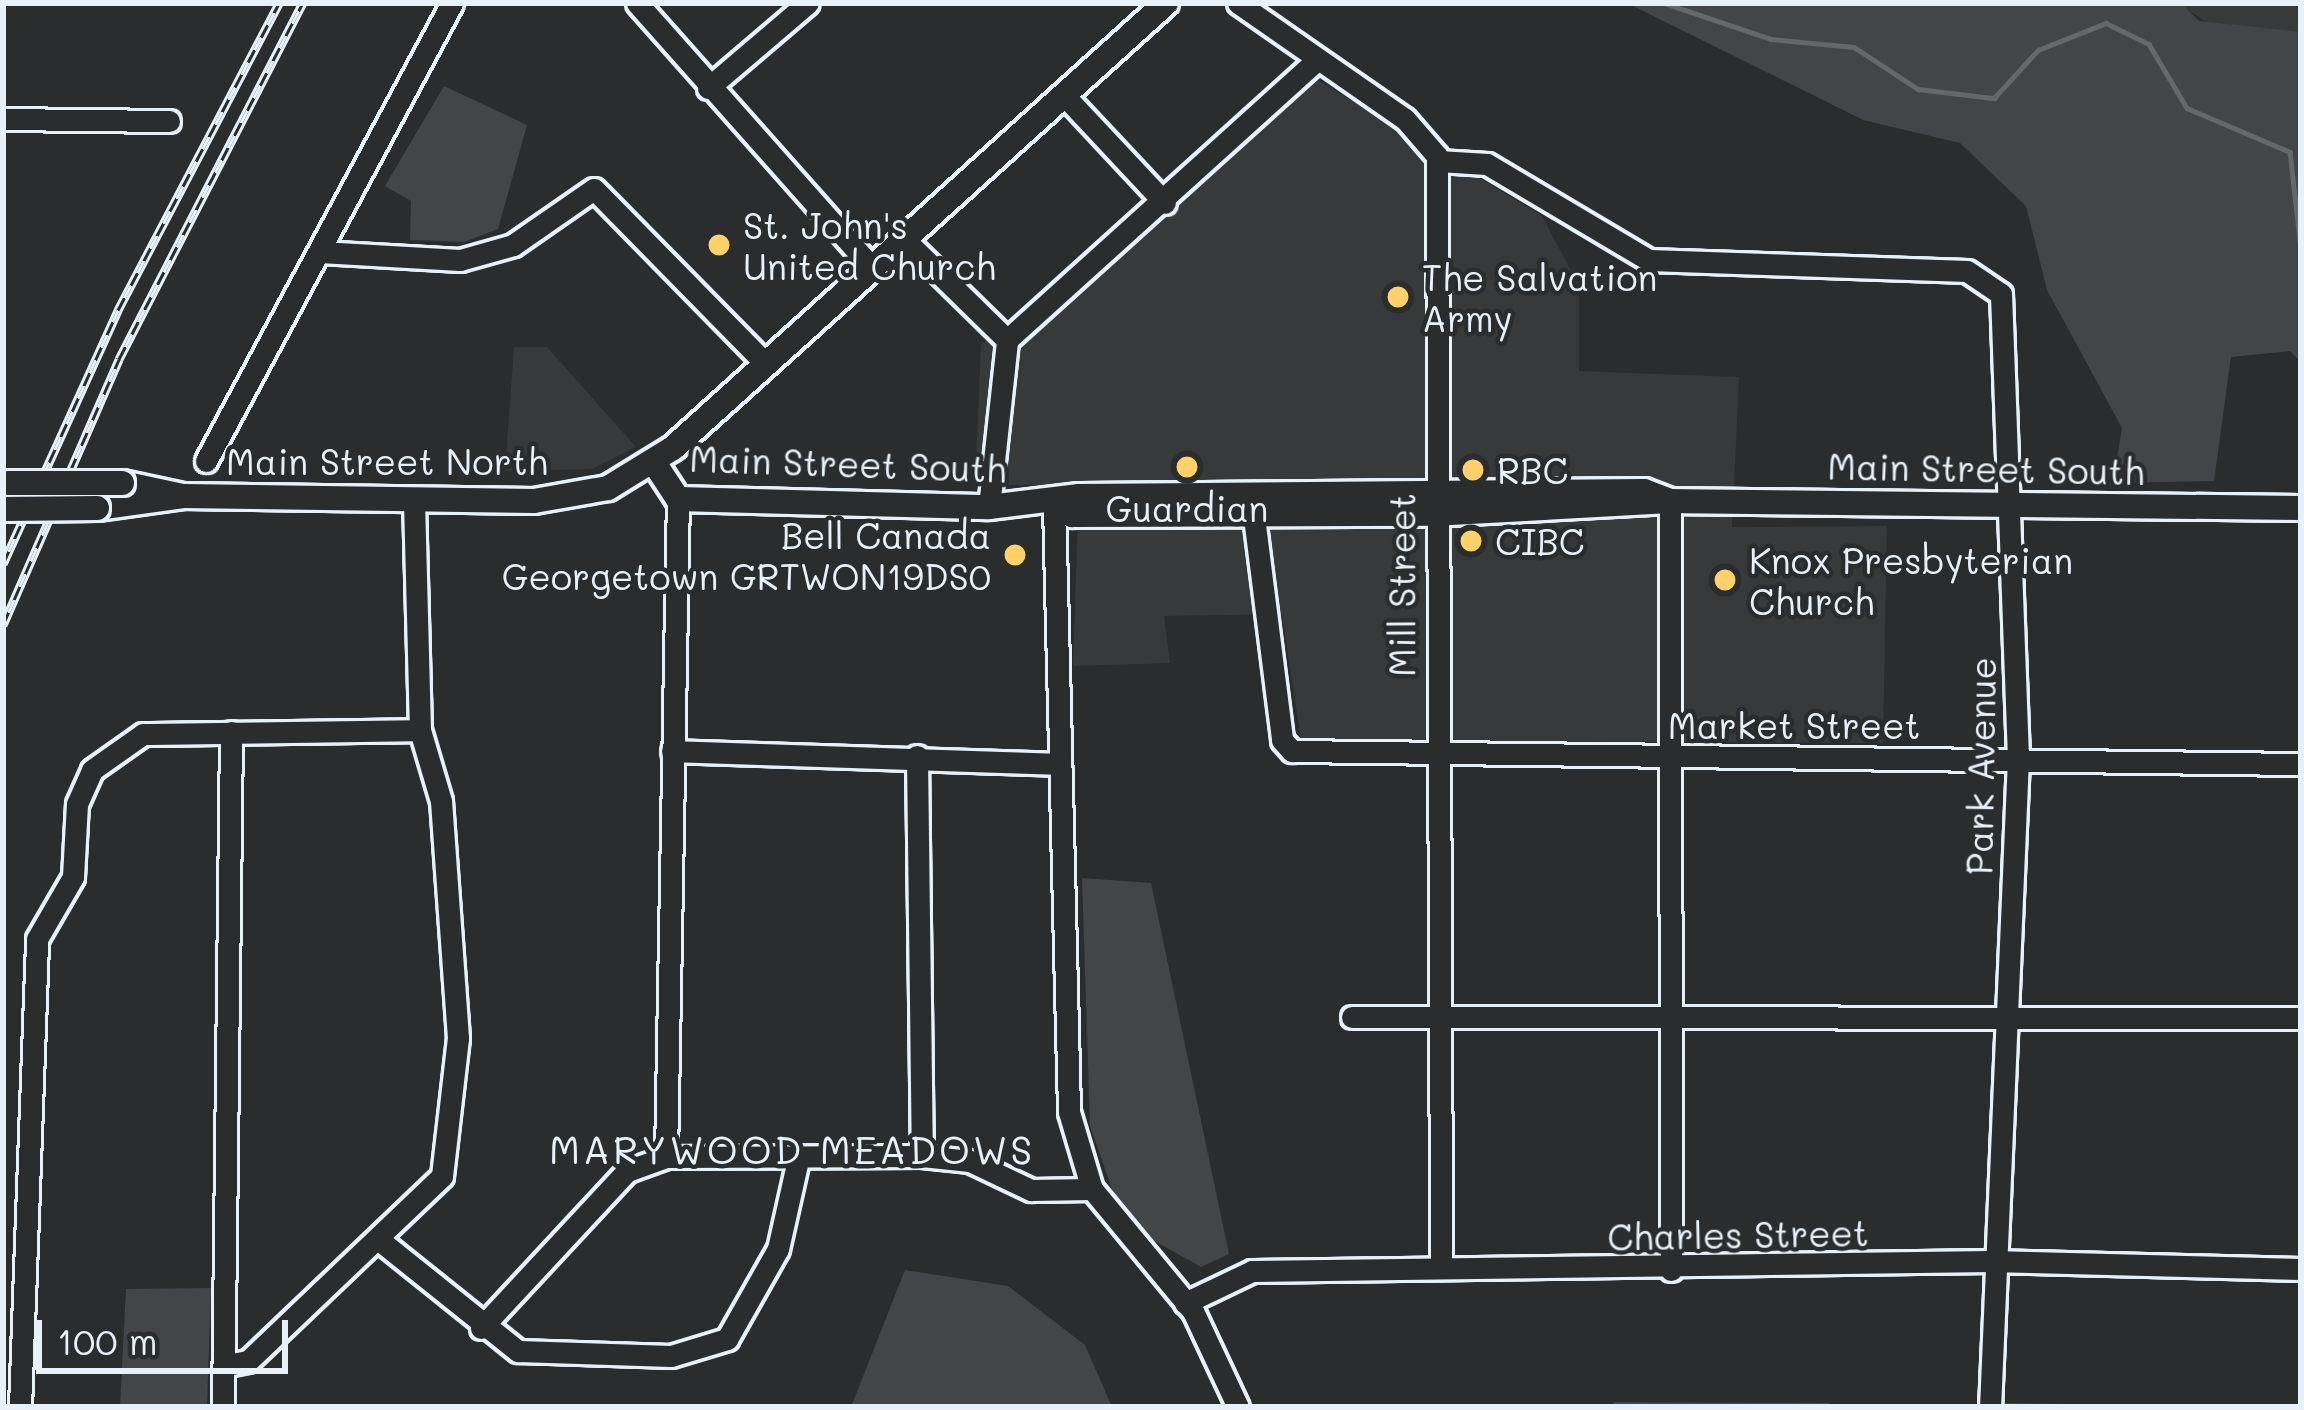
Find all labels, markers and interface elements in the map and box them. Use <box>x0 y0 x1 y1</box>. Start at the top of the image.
place label: St. John's United Church <box>743 202 996 287</box>
marker: St. John's United Church <box>706 232 732 258</box>
place label: The Salvation Army <box>1422 254 1658 339</box>
marker: The Salvation Army <box>1385 284 1411 310</box>
street label: Main Street South <box>689 436 1007 490</box>
street label: Main Street North <box>226 439 548 483</box>
street label: Main Street South <box>1827 444 2145 492</box>
place label: RBC <box>1497 448 1568 492</box>
marker: Guardian <box>1174 454 1200 480</box>
marker: RBC <box>1460 457 1486 483</box>
place label: Guardian <box>1105 486 1269 530</box>
street label: Mill Street <box>1379 493 1423 677</box>
place label: Bell Canada Georgetown GRTWON19DS0 <box>502 512 991 597</box>
place label: CIBC <box>1495 519 1585 563</box>
marker: CIBC <box>1458 528 1484 554</box>
place label: Knox Presbyterian Church <box>1749 537 2073 622</box>
marker: Bell Canada Georgetown GRTWON19DS0 <box>1002 542 1028 568</box>
marker: Knox Presbyterian Church <box>1712 567 1738 593</box>
street label: Park Avenue <box>1957 657 2003 875</box>
street label: Market Street <box>1668 703 1920 747</box>
district label: MARYWOOD MEADOWS <box>549 1126 1035 1172</box>
street label: Charles Street <box>1607 1210 1869 1258</box>
scale bar <box>42 1296 294 1370</box>
text: 100 m <box>57 1317 158 1364</box>

